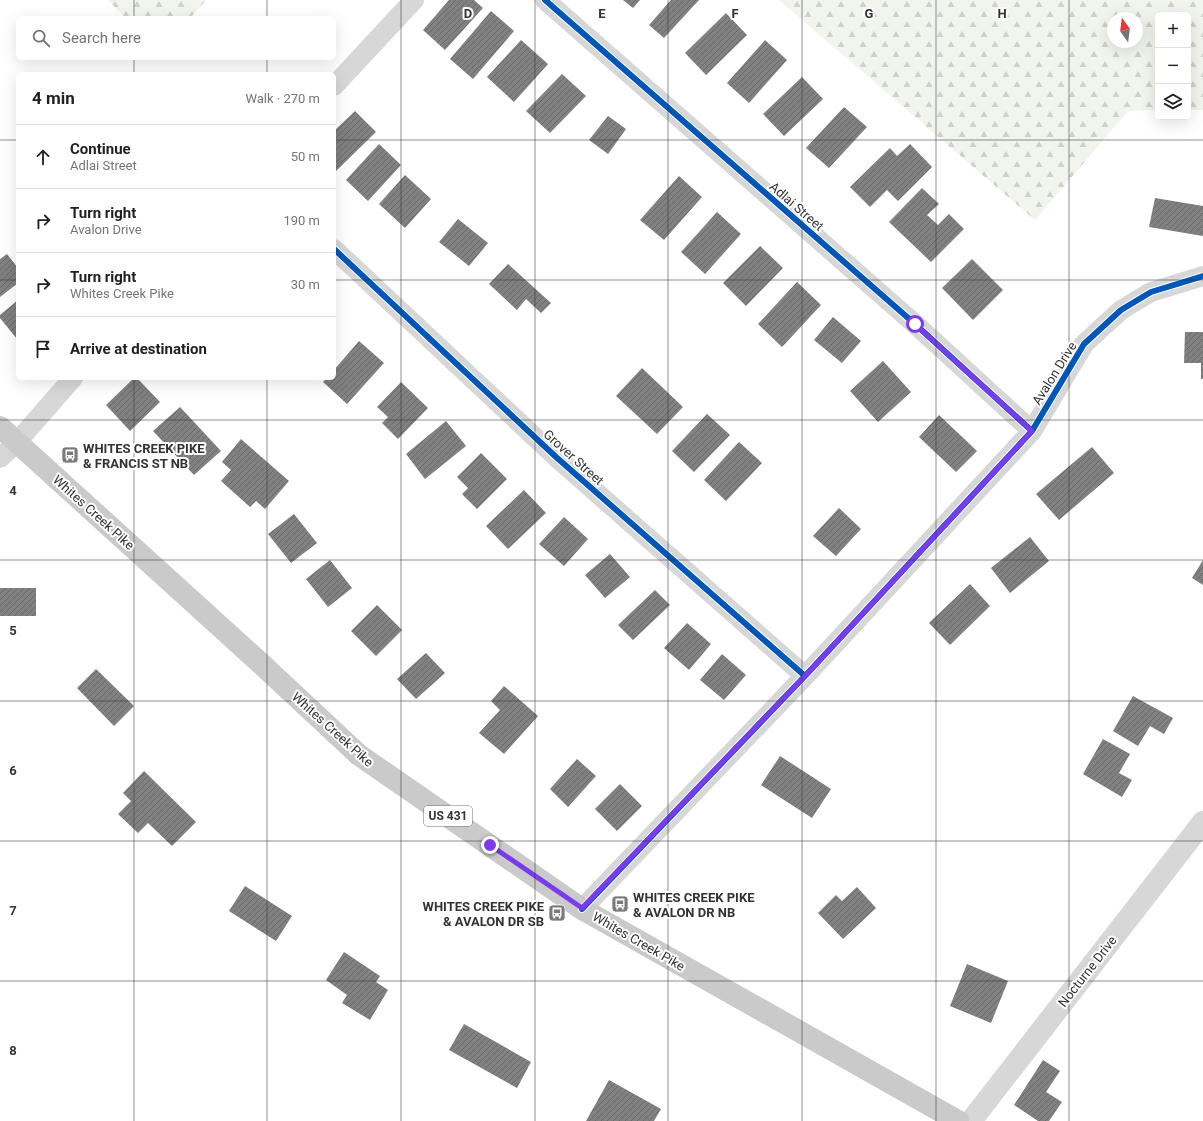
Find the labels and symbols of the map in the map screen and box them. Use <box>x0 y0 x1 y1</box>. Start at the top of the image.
text: D <box>464 6 472 21</box>
text: E <box>598 6 606 21</box>
text: F <box>731 6 739 21</box>
text: G <box>865 6 874 21</box>
text: H <box>997 6 1007 21</box>
north arrow <box>1107 12 1143 48</box>
street label: Adlai Street <box>767 179 827 234</box>
route start <box>906 315 924 333</box>
street label: Avalon Drive <box>1029 339 1080 408</box>
street label: Grover Street <box>541 427 607 488</box>
place label: WHITES CREEK PIKE & FRANCIS ST NB <box>83 441 205 471</box>
bus stop icon: WHITES CREEK PIKE & FRANCIS ST NB <box>60 445 80 465</box>
street label: Whites Creek Pike <box>50 472 137 553</box>
text: 4 <box>9 483 17 498</box>
text: 5 <box>9 623 17 638</box>
street label: Whites Creek Pike <box>289 689 376 770</box>
text: 6 <box>9 763 17 778</box>
road number: US 431 <box>424 806 472 826</box>
route end <box>481 836 499 854</box>
place label: WHITES CREEK PIKE & AVALON DR NB <box>633 890 755 920</box>
bus stop icon: WHITES CREEK PIKE & AVALON DR NB <box>610 894 630 914</box>
place label: WHITES CREEK PIKE & AVALON DR SB <box>423 899 545 929</box>
text: 7 <box>9 903 17 918</box>
bus stop icon: WHITES CREEK PIKE & AVALON DR SB <box>547 903 567 923</box>
street label: Whites Creek Pike <box>590 909 688 974</box>
street label: Nocturne Drive <box>1055 933 1120 1010</box>
text: 8 <box>9 1043 17 1058</box>

